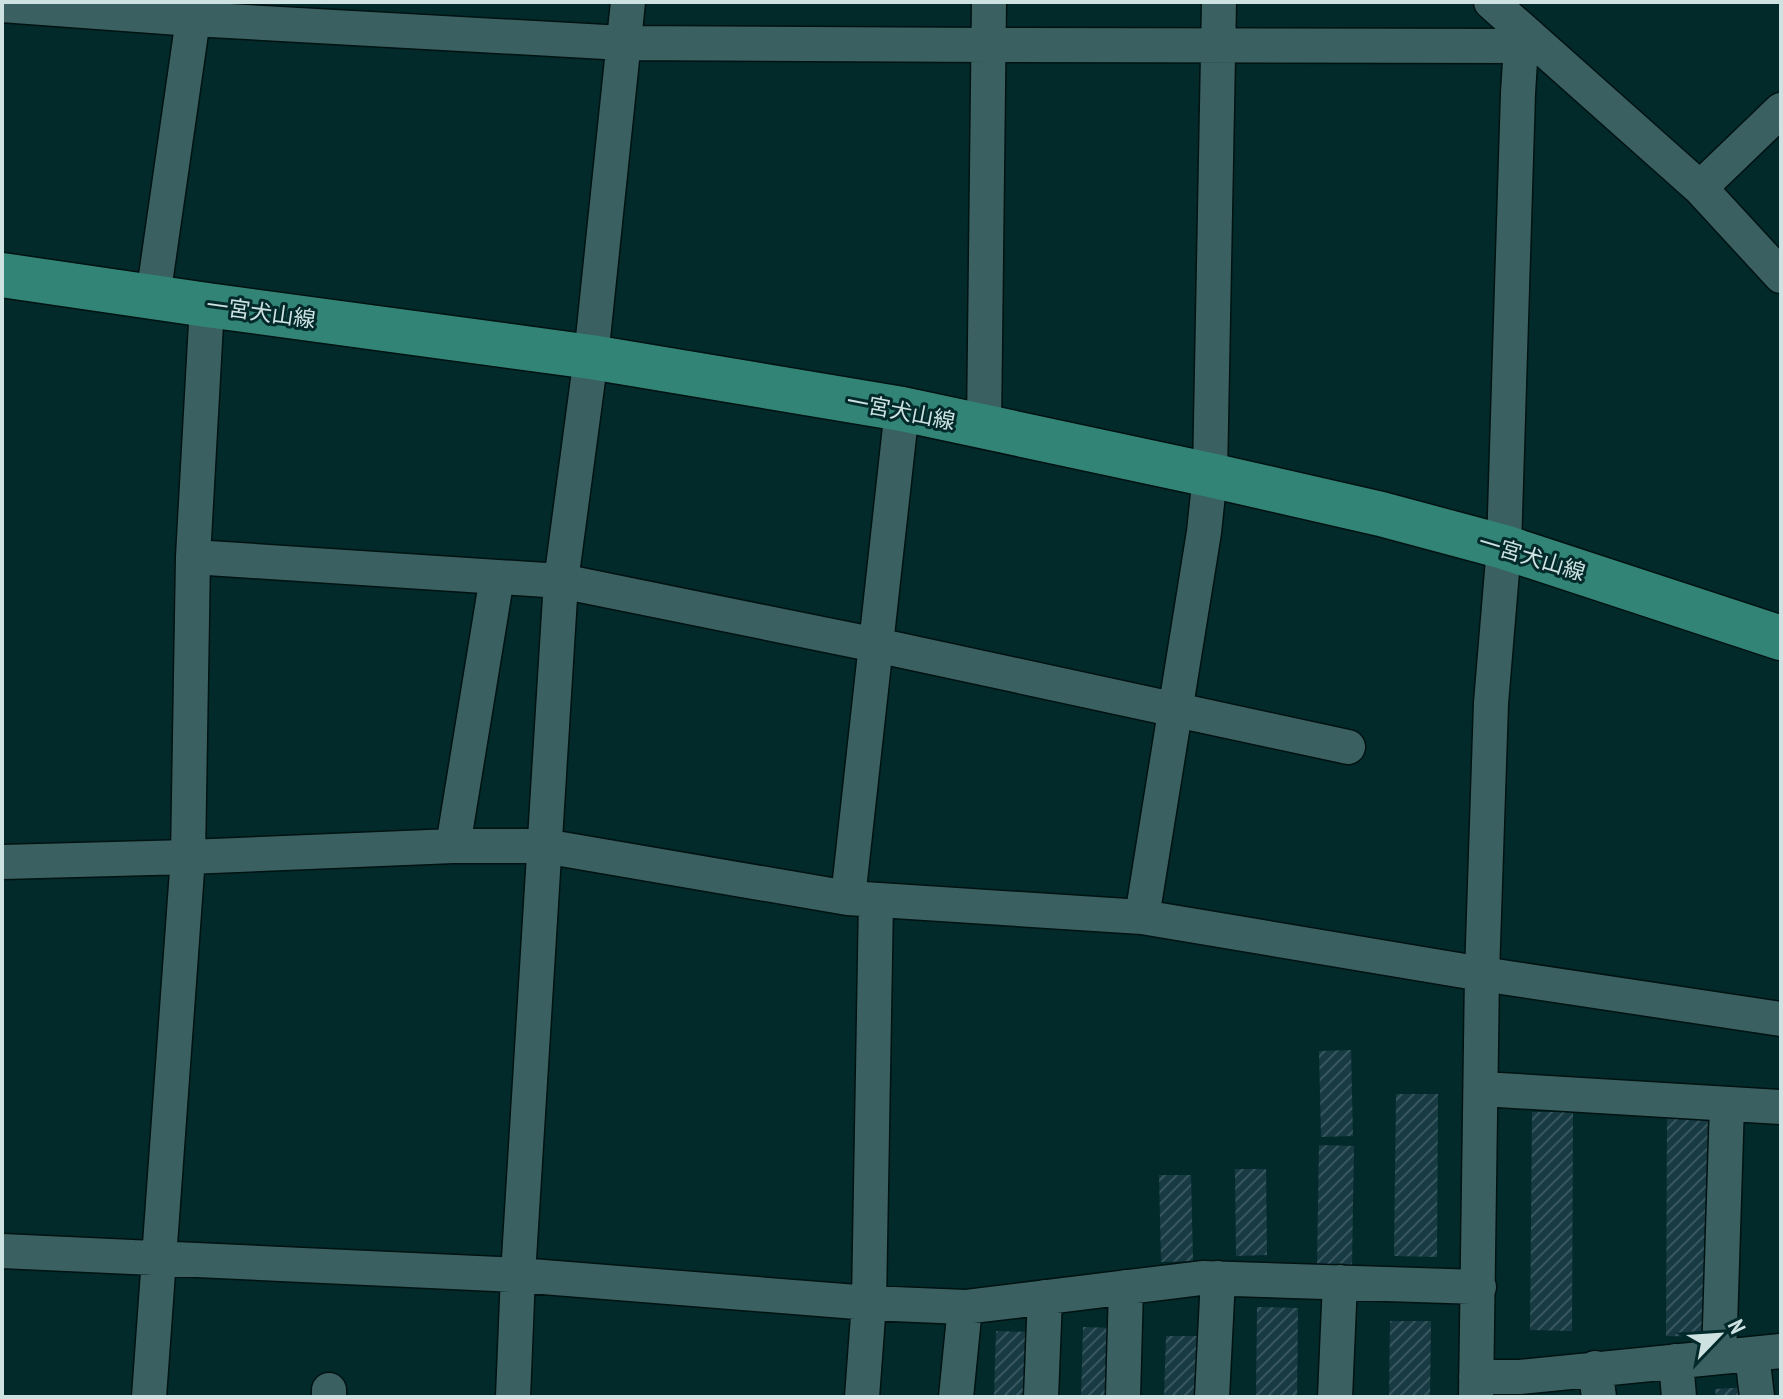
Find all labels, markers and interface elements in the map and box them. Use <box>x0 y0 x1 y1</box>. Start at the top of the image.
street label: 一宮犬山線 <box>205 290 317 334</box>
street label: 一宮犬山線 <box>844 387 958 435</box>
street label: 一宮犬山線 <box>1475 528 1589 586</box>
north arrow <box>1679 1295 1759 1375</box>
text: N <box>1722 1315 1752 1338</box>

